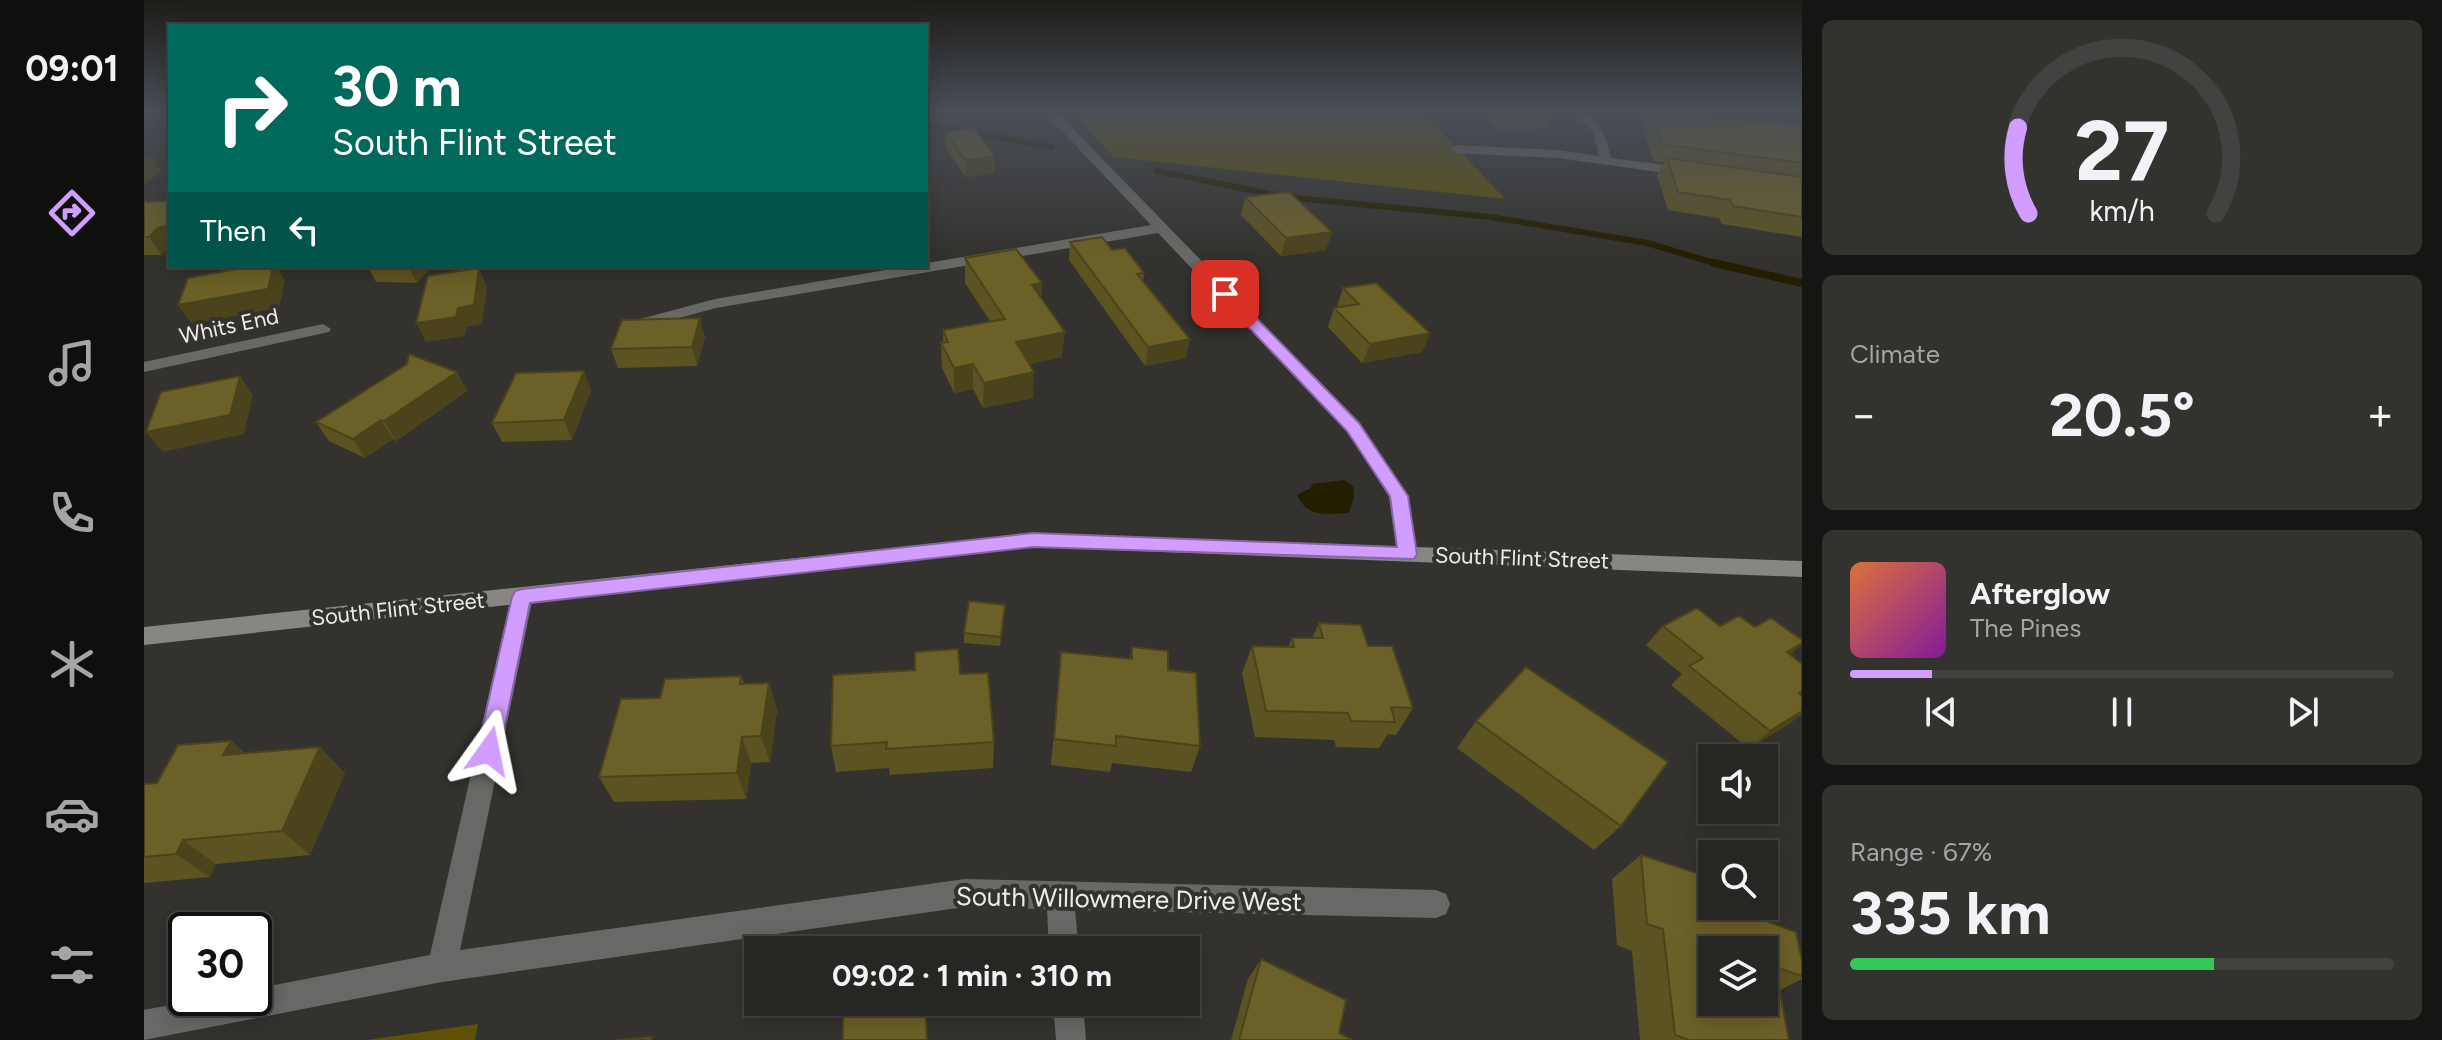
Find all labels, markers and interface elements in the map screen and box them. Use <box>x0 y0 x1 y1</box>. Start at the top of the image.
text: 09:01 <box>25 47 119 90</box>
text: 30 m <box>332 53 462 120</box>
icon: right <box>200 56 304 160</box>
text: 27 <box>2075 100 2169 200</box>
text: South Flint Street <box>332 121 617 164</box>
icon: directions <box>44 185 100 241</box>
text: km/h <box>2089 194 2155 228</box>
icon: left <box>282 208 326 252</box>
text: Then <box>200 212 266 249</box>
pin <box>1191 260 1259 328</box>
icon: arrive <box>1203 272 1247 316</box>
street label: Whits End <box>177 302 281 350</box>
icon: music <box>44 335 100 391</box>
text: Climate <box>1850 338 1940 370</box>
text: 20.5° <box>2049 379 2195 451</box>
text: − <box>1850 388 1877 441</box>
text: + <box>2367 388 2394 441</box>
icon: phone <box>44 485 100 541</box>
street label: South Flint Street <box>1435 541 1609 575</box>
text: Afterglow <box>1970 575 2110 612</box>
street label: South Flint Street <box>310 586 486 632</box>
text: The Pines <box>1970 612 2081 644</box>
icon: climate <box>44 636 100 692</box>
icon: previous <box>1919 690 1963 734</box>
icon: pause <box>2100 690 2144 734</box>
icon: next <box>2281 690 2325 734</box>
position arrow <box>447 709 531 793</box>
map controls <box>1698 744 1778 1016</box>
button: sound <box>1698 744 1778 824</box>
icon: car <box>44 786 100 842</box>
text: Range · 67% <box>1850 836 1992 868</box>
button: search <box>1698 840 1778 920</box>
text: 335 km <box>1850 877 2050 949</box>
street label: South Willowmere Drive West <box>956 880 1303 918</box>
speed limit sign: 30 <box>168 912 272 1016</box>
button: layers <box>1698 936 1778 1016</box>
icon: filters <box>44 937 100 993</box>
text: 09:02 · 1 min · 310 m <box>832 957 1112 994</box>

